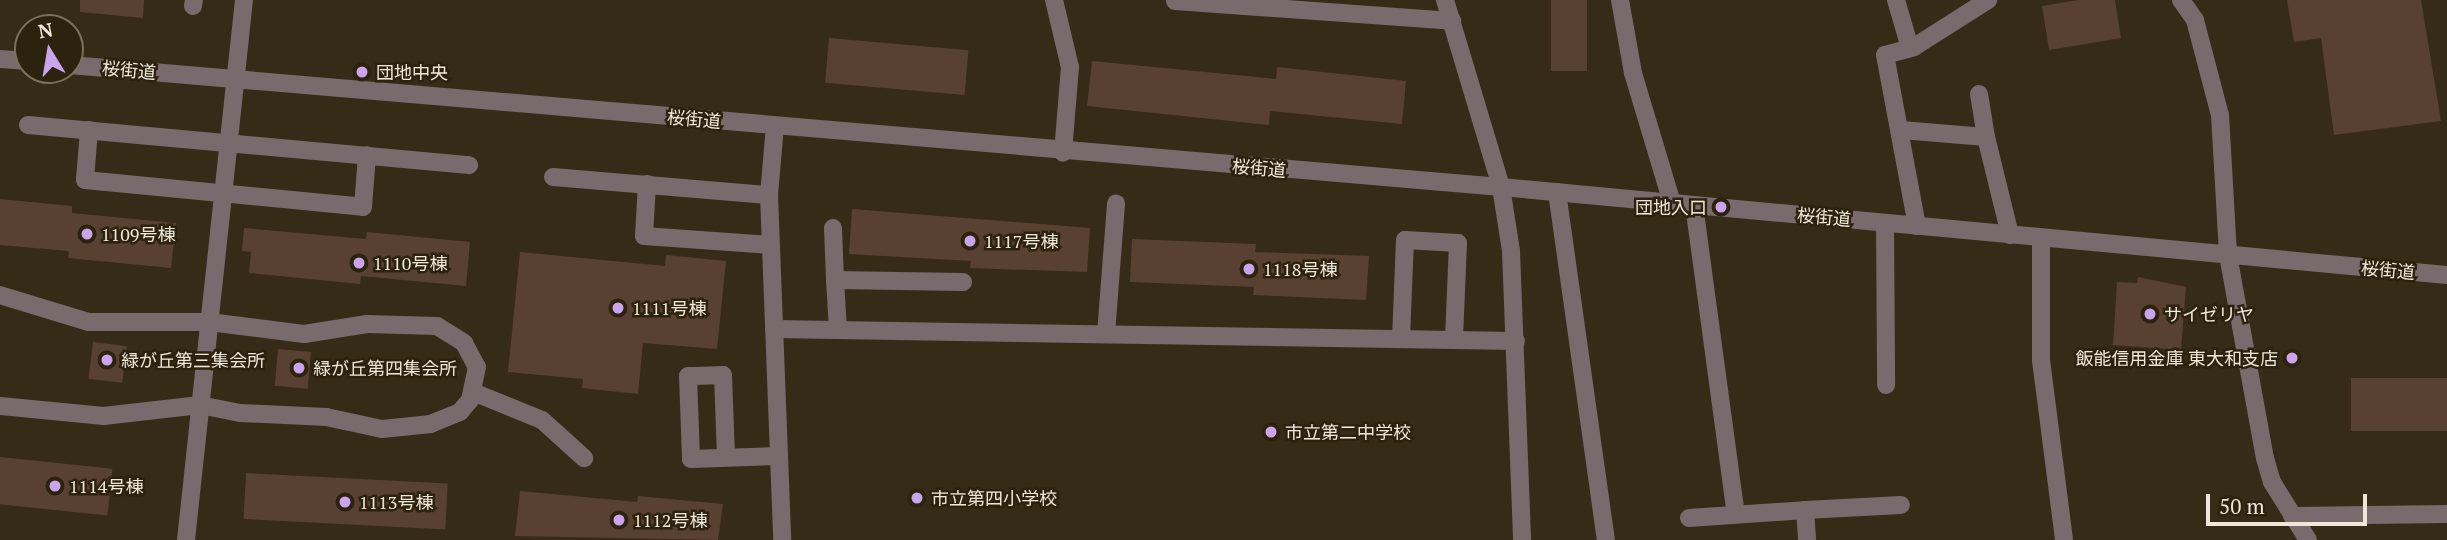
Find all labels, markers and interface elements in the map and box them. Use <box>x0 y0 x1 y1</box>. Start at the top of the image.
north arrow <box>14 14 84 84</box>
text: N <box>36 16 55 44</box>
street label: 桜街道 <box>101 57 157 83</box>
place label: 団地中央 <box>376 61 448 83</box>
marker: 団地中央 <box>354 64 370 80</box>
street label: 桜街道 <box>666 106 722 132</box>
street label: 桜街道 <box>1231 155 1287 181</box>
place label: 団地入口 <box>1635 196 1707 218</box>
marker: 団地入口 <box>1713 199 1729 215</box>
street label: 桜街道 <box>1796 204 1852 230</box>
place label: 1109号棟 <box>101 223 175 245</box>
marker: 1109号棟 <box>79 226 95 242</box>
place label: 1117号棟 <box>984 230 1058 252</box>
marker: 1117号棟 <box>962 233 978 249</box>
place label: 1110号棟 <box>373 252 447 274</box>
marker: 1110号棟 <box>351 255 367 271</box>
street label: 桜街道 <box>2360 257 2416 283</box>
place label: 1118号棟 <box>1263 258 1337 280</box>
marker: 1118号棟 <box>1241 261 1257 277</box>
place label: 1111号棟 <box>632 297 706 319</box>
marker: 1111号棟 <box>610 300 626 316</box>
place label: サイゼリヤ <box>2164 303 2254 325</box>
marker: サイゼリヤ <box>2142 306 2158 322</box>
place label: 飯能信用金庫 東大和支店 <box>2076 347 2278 369</box>
place label: 緑が丘第三集会所 <box>121 349 265 371</box>
marker: 飯能信用金庫 東大和支店 <box>2284 350 2300 366</box>
marker: 緑が丘第三集会所 <box>99 352 115 368</box>
place label: 緑が丘第四集会所 <box>313 357 457 379</box>
marker: 緑が丘第四集会所 <box>291 360 307 376</box>
place label: 市立第二中学校 <box>1285 421 1411 443</box>
marker: 市立第二中学校 <box>1263 424 1279 440</box>
place label: 1114号棟 <box>69 475 143 497</box>
marker: 1114号棟 <box>47 478 63 494</box>
scale bar <box>2209 480 2370 524</box>
place label: 市立第四小学校 <box>931 487 1057 509</box>
marker: 市立第四小学校 <box>909 490 925 506</box>
place label: 1113号棟 <box>359 491 433 513</box>
text: 50 m <box>2219 492 2265 520</box>
marker: 1113号棟 <box>337 494 353 510</box>
place label: 1112号棟 <box>633 509 707 531</box>
marker: 1112号棟 <box>611 512 627 528</box>

